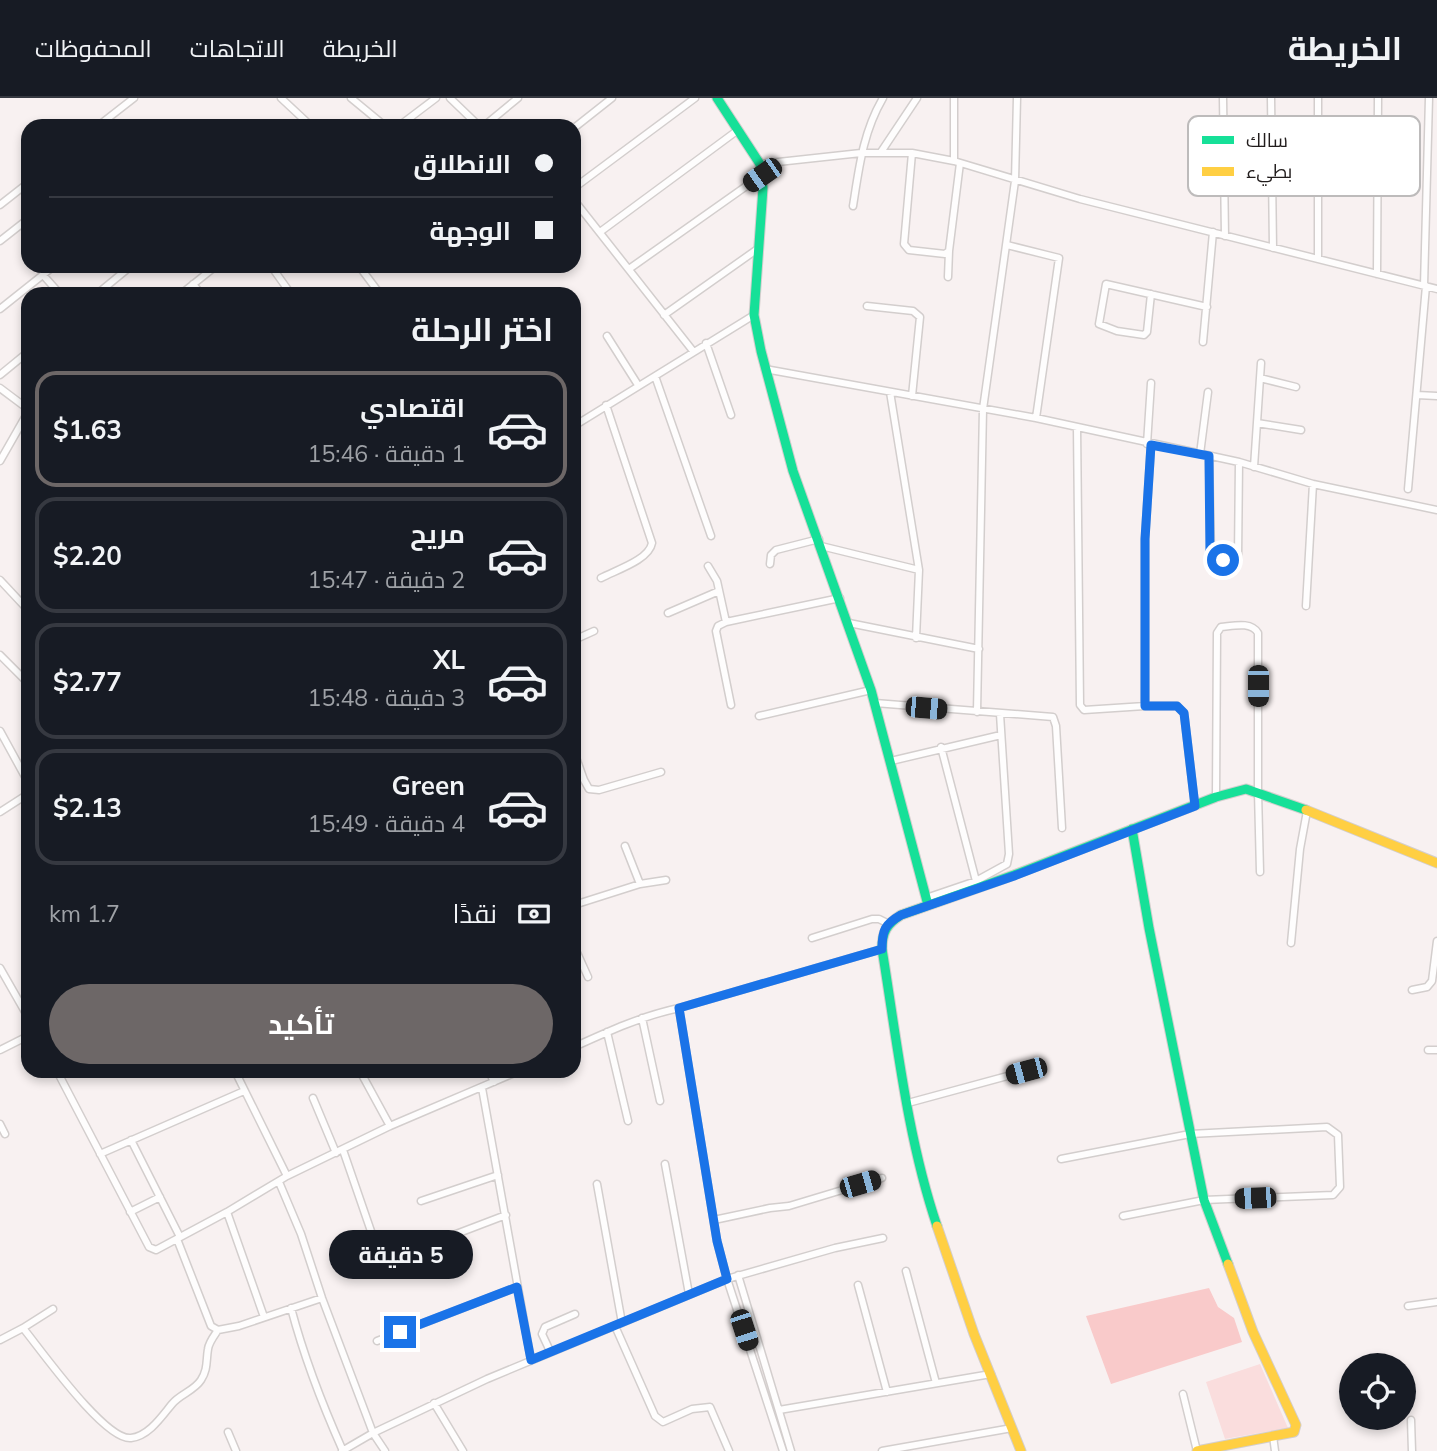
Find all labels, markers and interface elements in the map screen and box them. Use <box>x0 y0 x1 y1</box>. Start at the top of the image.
text: الخريطة <box>1288 27 1402 68</box>
text: المحفوظات <box>35 33 152 63</box>
text: الاتجاهات <box>190 33 285 63</box>
text: الخريطة <box>323 33 398 63</box>
legend <box>1188 116 1420 196</box>
text: سالك <box>1246 128 1288 152</box>
text: الانطلاق <box>413 147 511 180</box>
car <box>739 154 786 196</box>
text: بطيء <box>1246 159 1292 186</box>
text: الوجهة <box>430 214 511 247</box>
text: اختر الرحلة <box>411 309 553 349</box>
text: اقتصادي <box>360 391 465 424</box>
icon: car <box>486 398 549 461</box>
text: $1.63 <box>53 413 122 446</box>
text: 1 دقيقة · 15:46 <box>308 439 465 468</box>
text: مريح <box>410 517 465 550</box>
icon: car <box>486 524 549 587</box>
text: $2.20 <box>53 539 122 572</box>
route start <box>1207 544 1239 576</box>
text: 2 دقيقة · 15:47 <box>308 565 465 594</box>
text: XL <box>433 643 465 676</box>
icon: car <box>486 650 549 713</box>
text: $2.77 <box>53 665 122 698</box>
car <box>1248 665 1269 707</box>
text: 3 دقيقة · 15:48 <box>308 683 465 712</box>
car <box>905 696 948 720</box>
text: Green <box>392 769 465 802</box>
icon: car <box>486 776 549 839</box>
text: $2.13 <box>53 791 122 824</box>
text: 4 دقيقة · 15:49 <box>308 809 465 838</box>
icon: cash <box>515 895 553 933</box>
text: نقدًا <box>453 897 497 930</box>
text: 1.7 km <box>49 899 120 928</box>
button: تأكيد <box>49 984 553 1064</box>
car <box>1003 1055 1050 1087</box>
car <box>837 1168 884 1200</box>
car <box>1234 1187 1277 1209</box>
callout: 5 دقيقة <box>328 1230 472 1280</box>
text: 5 دقيقة <box>358 1240 444 1269</box>
car <box>728 1307 761 1353</box>
route end <box>384 1316 416 1348</box>
map controls <box>1339 1353 1416 1430</box>
button: locate <box>1339 1353 1416 1430</box>

